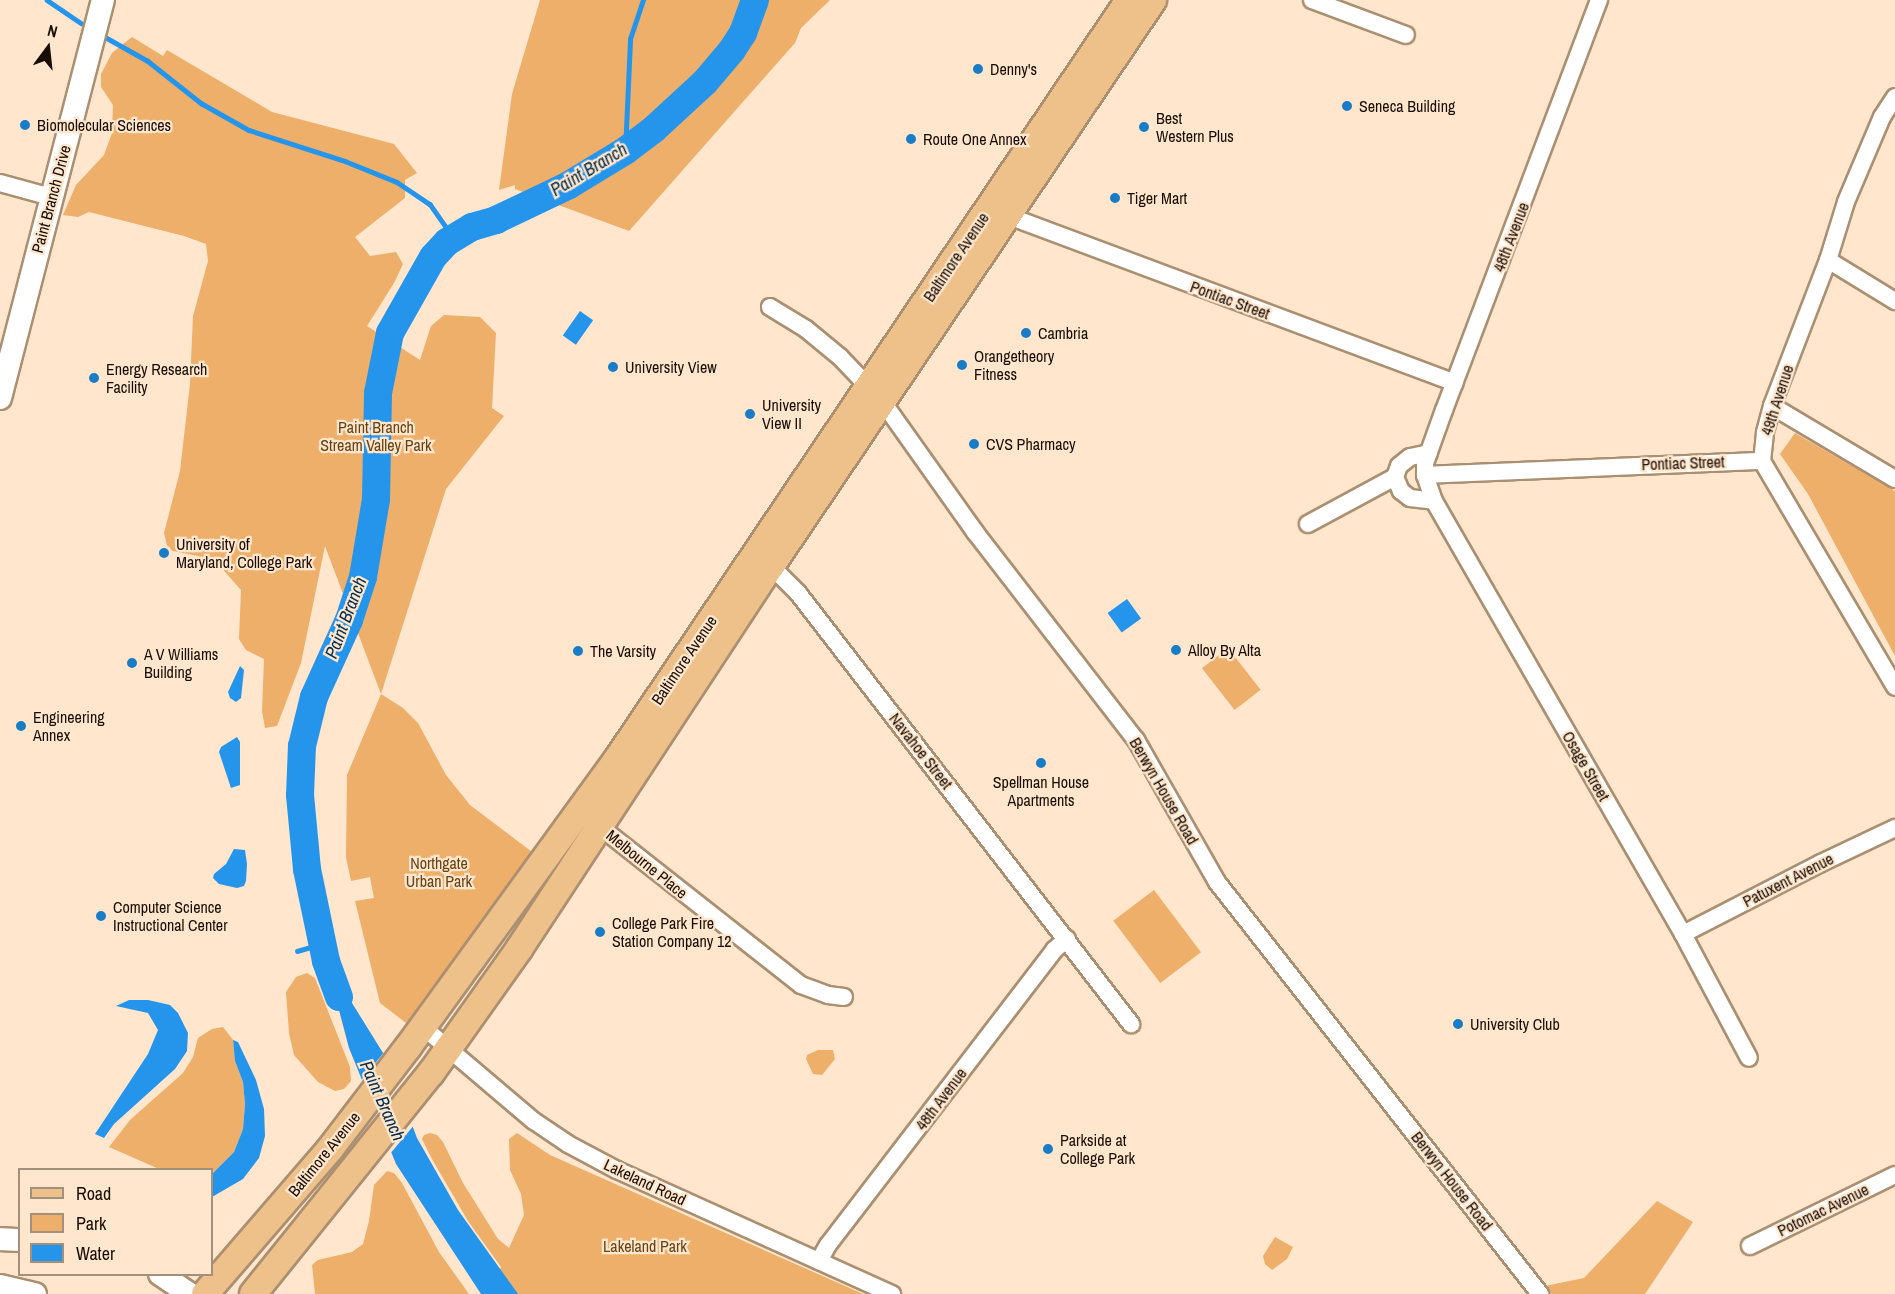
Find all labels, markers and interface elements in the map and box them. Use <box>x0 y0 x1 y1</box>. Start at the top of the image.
north arrow <box>18 18 78 78</box>
text: N <box>45 19 60 42</box>
place label: Denny's <box>990 59 1037 79</box>
marker: Denny's <box>971 62 985 76</box>
place label: Seneca Building <box>1359 96 1455 116</box>
marker: Seneca Building <box>1340 99 1354 113</box>
place label: Best Western Plus <box>1156 108 1234 146</box>
place label: Biomolecular Sciences <box>37 115 171 135</box>
marker: Biomolecular Sciences <box>18 118 32 132</box>
marker: Best Western Plus <box>1137 120 1151 134</box>
place label: Route One Annex <box>923 129 1027 149</box>
marker: Route One Annex <box>904 132 918 146</box>
water label: Paint Branch <box>547 139 631 201</box>
street label: Paint Branch Drive <box>27 143 75 255</box>
place label: Tiger Mart <box>1127 188 1187 208</box>
marker: Tiger Mart <box>1108 191 1122 205</box>
street label: 48th Avenue <box>1489 199 1533 275</box>
street label: Baltimore Avenue <box>919 208 993 306</box>
street label: Pontiac Street <box>1188 277 1272 323</box>
place label: Cambria <box>1038 323 1088 343</box>
marker: Cambria <box>1019 326 1033 340</box>
place label: Orangetheory Fitness <box>974 346 1054 384</box>
place label: University View <box>625 357 717 377</box>
marker: Orangetheory Fitness <box>955 358 969 372</box>
place label: Energy Research Facility <box>106 359 207 397</box>
marker: University View <box>606 360 620 374</box>
street label: 49th Avenue <box>1757 362 1797 438</box>
marker: Energy Research Facility <box>87 371 101 385</box>
place label: University View II <box>762 395 821 433</box>
marker: University View II <box>743 407 757 421</box>
park label: Paint Branch Stream Valley Park <box>320 417 432 455</box>
place label: CVS Pharmacy <box>986 434 1076 454</box>
marker: CVS Pharmacy <box>967 437 981 451</box>
street label: Pontiac Street <box>1641 452 1725 474</box>
place label: University of Maryland, College Park <box>176 534 312 572</box>
marker: University of Maryland, College Park <box>157 546 171 560</box>
water label: Paint Branch <box>321 574 371 662</box>
street label: Baltimore Avenue <box>647 611 721 709</box>
place label: Alloy By Alta <box>1188 640 1262 660</box>
place label: The Varsity <box>590 641 656 661</box>
marker: Alloy By Alta <box>1169 643 1183 657</box>
place label: A V Williams Building <box>144 644 219 682</box>
marker: The Varsity <box>571 644 585 658</box>
marker: A V Williams Building <box>125 656 139 670</box>
place label: Engineering Annex <box>33 707 104 745</box>
street label: Navahoe Street <box>885 709 957 793</box>
marker: Engineering Annex <box>14 719 28 733</box>
street label: Osage Street <box>1558 728 1614 804</box>
street label: Berwyn House Road <box>1126 734 1202 848</box>
marker: Spellman House Apartments <box>1034 756 1048 770</box>
place label: Spellman House Apartments <box>993 772 1089 810</box>
street label: Melbourne Place <box>603 826 691 902</box>
street label: Patuxent Avenue <box>1739 849 1837 911</box>
park label: Northgate Urban Park <box>406 853 472 891</box>
place label: Computer Science Instructional Center <box>113 897 227 935</box>
marker: Computer Science Instructional Center <box>94 909 108 923</box>
place label: College Park Fire Station Company 12 <box>612 913 732 951</box>
marker: College Park Fire Station Company 12 <box>593 925 607 939</box>
place label: University Club <box>1470 1014 1560 1034</box>
marker: University Club <box>1451 1017 1465 1031</box>
water label: Paint Branch <box>355 1058 409 1144</box>
street label: 48th Avenue <box>911 1064 971 1134</box>
street label: Baltimore Avenue <box>284 1108 364 1200</box>
street label: Berwyn House Road <box>1407 1128 1497 1234</box>
place label: Parkside at College Park <box>1060 1130 1135 1168</box>
marker: Parkside at College Park <box>1041 1142 1055 1156</box>
street label: Lakeland Road <box>601 1155 689 1209</box>
legend <box>18 1168 213 1276</box>
street label: Potomac Avenue <box>1774 1180 1872 1240</box>
text: Road <box>76 1181 111 1206</box>
text: Park <box>76 1211 106 1236</box>
park label: Lakeland Park <box>603 1236 687 1256</box>
text: Water <box>76 1241 115 1266</box>

